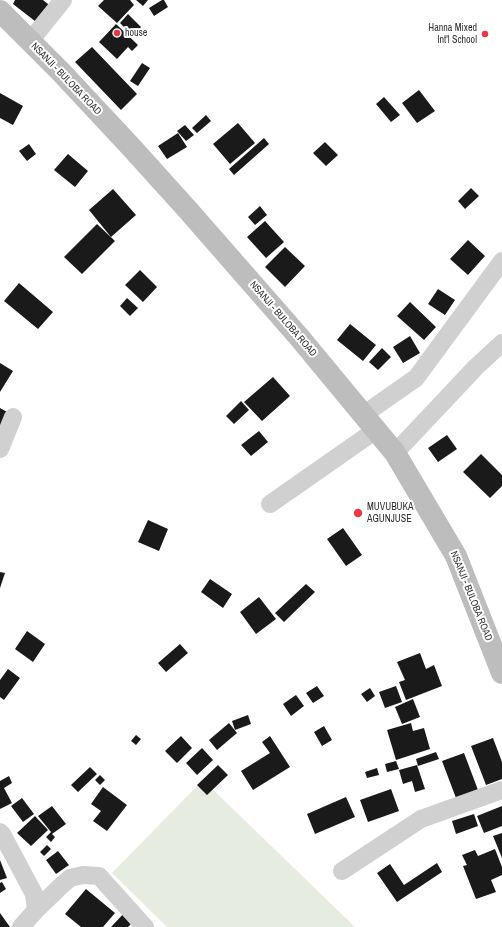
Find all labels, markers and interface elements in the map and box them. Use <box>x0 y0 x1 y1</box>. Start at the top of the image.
place label: Hanna Mixed Int'l School <box>428 22 477 46</box>
place label: house <box>125 27 147 39</box>
marker: house <box>112 28 122 38</box>
marker: Hanna Mixed Int'l School <box>480 29 490 39</box>
street label: NSANJI - BULOBA ROAD <box>28 40 104 118</box>
street label: NSANJI - BULOBA ROAD <box>247 279 319 359</box>
place label: MUVUBUKA AGUNJUSE <box>367 501 413 524</box>
marker: MUVUBUKA AGUNJUSE <box>352 507 364 519</box>
street label: NSANJI - BULOBA ROAD <box>448 549 494 643</box>

